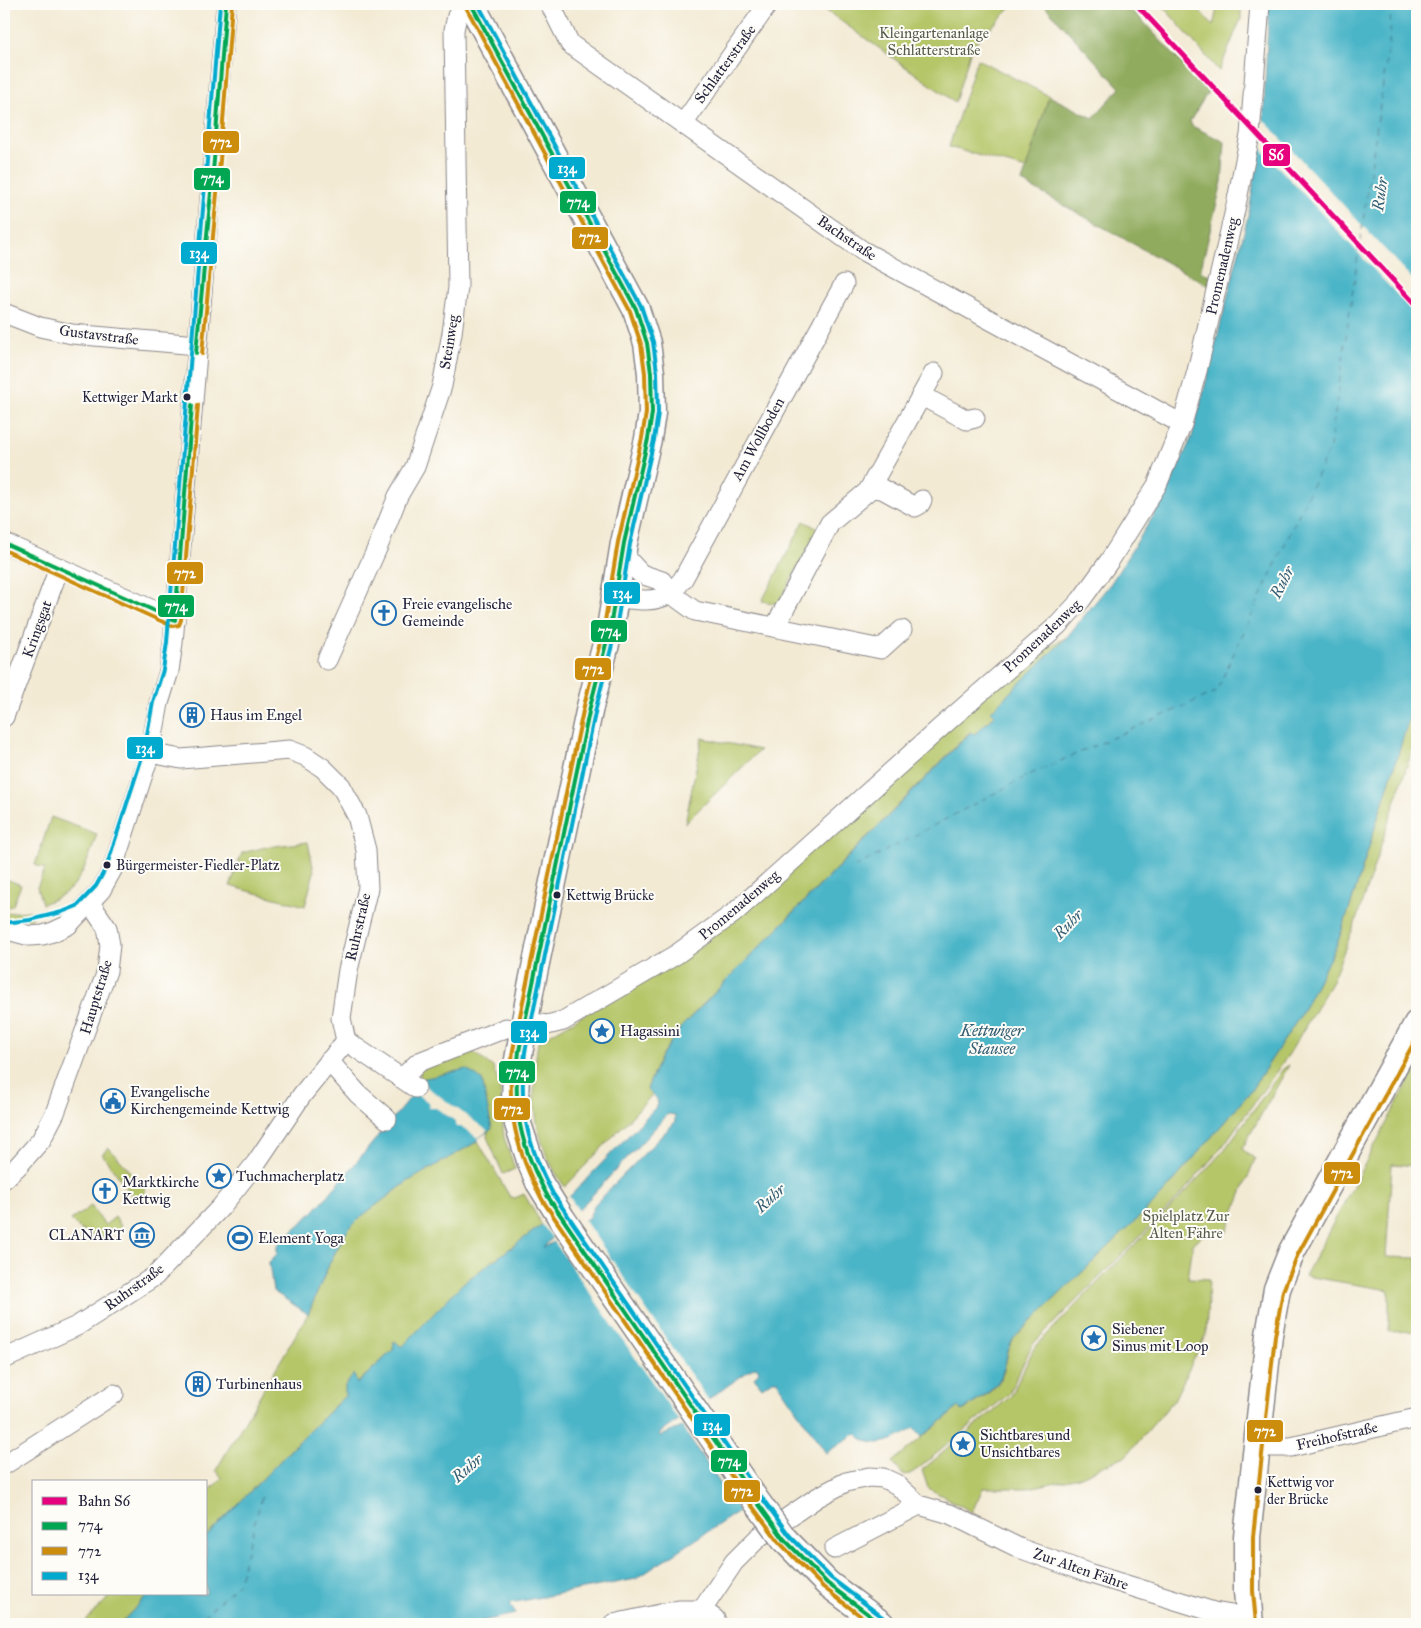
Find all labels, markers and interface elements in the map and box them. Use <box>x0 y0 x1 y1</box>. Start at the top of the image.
street label: Schlatterstraße <box>690 21 760 107</box>
park label: Kleingartenanlage Schlatterstraße <box>879 24 989 59</box>
line badge: 772 <box>202 130 240 154</box>
text: 772 <box>210 134 233 151</box>
line badge: S6 <box>1262 143 1291 167</box>
text: S6 <box>1268 147 1284 164</box>
line badge: 134 <box>548 156 586 180</box>
text: 134 <box>558 160 578 178</box>
line badge: 774 <box>193 167 231 191</box>
text: 774 <box>201 170 224 188</box>
water label: Ruhr <box>1368 175 1392 213</box>
line badge: 774 <box>559 190 597 214</box>
text: 774 <box>567 194 590 212</box>
street label: Bachstraße <box>814 212 880 264</box>
street label: Promenadenweg <box>1202 214 1242 317</box>
line badge: 772 <box>571 226 609 250</box>
text: 772 <box>579 229 602 246</box>
line badge: 134 <box>180 241 218 265</box>
text: 134 <box>190 245 210 263</box>
street label: Steinweg <box>436 312 462 371</box>
street label: Gustavstraße <box>58 321 140 349</box>
place label: Kettwiger Markt <box>82 389 178 406</box>
marker: Kettwiger Markt <box>182 392 192 402</box>
street label: Am Wollboden <box>727 394 788 485</box>
line badge: 772 <box>166 561 204 585</box>
water label: Ruhr <box>1265 561 1299 602</box>
text: 772 <box>174 565 197 582</box>
line badge: 134 <box>603 581 641 605</box>
text: 134 <box>613 585 633 603</box>
line badge: 774 <box>157 594 195 618</box>
place label: Freie evangelische Gemeinde <box>402 595 512 630</box>
street label: Promenadenweg <box>999 595 1085 677</box>
street label: Kringsgat <box>18 597 56 660</box>
text: 774 <box>165 598 188 616</box>
church icon: Freie evangelische Gemeinde <box>371 600 397 626</box>
line badge: 774 <box>590 619 628 643</box>
text: 774 <box>598 623 621 641</box>
line badge: 772 <box>574 657 612 681</box>
text: 772 <box>582 661 605 678</box>
building icon: Haus im Engel <box>179 702 205 728</box>
place label: Haus im Engel <box>210 706 303 724</box>
line badge: 134 <box>126 736 164 760</box>
text: 134 <box>136 740 156 758</box>
place label: Bürgermeister-Fiedler-Platz <box>116 857 280 874</box>
marker: Bürgermeister-Fiedler-Platz <box>102 860 112 870</box>
street label: Promenadenweg <box>695 865 784 944</box>
place label: Kettwig Brücke <box>566 887 654 904</box>
marker: Kettwig Brücke <box>552 890 562 900</box>
street label: Ruhrstraße <box>341 891 375 963</box>
water label: Ruhr <box>1049 904 1087 943</box>
street label: Hauptstraße <box>76 958 116 1036</box>
place icon: Hagassini <box>589 1018 615 1044</box>
line badge: 134 <box>510 1020 548 1044</box>
water label: Kettwiger Stausee <box>960 1021 1025 1058</box>
place label: Hagassini <box>620 1022 680 1040</box>
text: 134 <box>520 1024 540 1042</box>
line badge: 774 <box>498 1060 536 1084</box>
text: 774 <box>506 1064 529 1082</box>
place label: Evangelische Kirchengemeinde Kettwig <box>130 1083 290 1118</box>
public building icon: Evangelische Kirchengemeinde Kettwig <box>100 1088 126 1114</box>
line badge: 772 <box>493 1097 531 1121</box>
text: 772 <box>501 1101 524 1118</box>
line badge: 772 <box>1323 1161 1361 1185</box>
place icon: Tuchmacherplatz <box>206 1163 232 1189</box>
text: 772 <box>1331 1165 1354 1182</box>
place label: Tuchmacherplatz <box>236 1167 344 1185</box>
place label: Marktkirche Kettwig <box>122 1173 199 1208</box>
church icon: Marktkirche Kettwig <box>92 1178 118 1204</box>
water label: Ruhr <box>750 1179 790 1217</box>
park label: Spielplatz Zur Alten Fähre <box>1143 1207 1230 1242</box>
museum icon: CLANART <box>129 1222 155 1248</box>
sports icon: Element Yoga <box>227 1225 253 1251</box>
place label: CLANART <box>49 1226 124 1244</box>
place label: Element Yoga <box>258 1229 345 1247</box>
street label: Ruhrstraße <box>101 1259 167 1315</box>
place label: Siebener Sinus mit Loop <box>1112 1320 1209 1355</box>
place icon: Siebener Sinus mit Loop <box>1081 1325 1107 1351</box>
building icon: Turbinenhaus <box>185 1371 211 1397</box>
place label: Turbinenhaus <box>216 1375 302 1393</box>
line badge: 134 <box>693 1413 731 1437</box>
text: 134 <box>703 1417 723 1435</box>
street label: Freihofstraße <box>1295 1418 1379 1454</box>
line badge: 772 <box>1246 1419 1284 1443</box>
text: 772 <box>1254 1423 1277 1440</box>
place label: Sichtbares und Unsichtbares <box>980 1426 1071 1461</box>
place icon: Sichtbares und Unsichtbares <box>950 1431 976 1457</box>
water label: Ruhr <box>447 1449 487 1487</box>
line badge: 774 <box>710 1449 748 1473</box>
text: 774 <box>718 1453 741 1471</box>
place label: Kettwig vor der Brücke <box>1267 1474 1335 1508</box>
line badge: 772 <box>723 1479 761 1503</box>
legend <box>32 1480 208 1596</box>
text: 772 <box>731 1483 754 1500</box>
marker: Kettwig vor der Brücke <box>1253 1485 1263 1495</box>
text: Bahn S6 <box>78 1492 132 1510</box>
text: 774 <box>78 1516 103 1534</box>
text: 772 <box>78 1542 102 1560</box>
street label: Zur Alten Fähre <box>1031 1544 1131 1594</box>
text: 134 <box>78 1566 99 1584</box>

